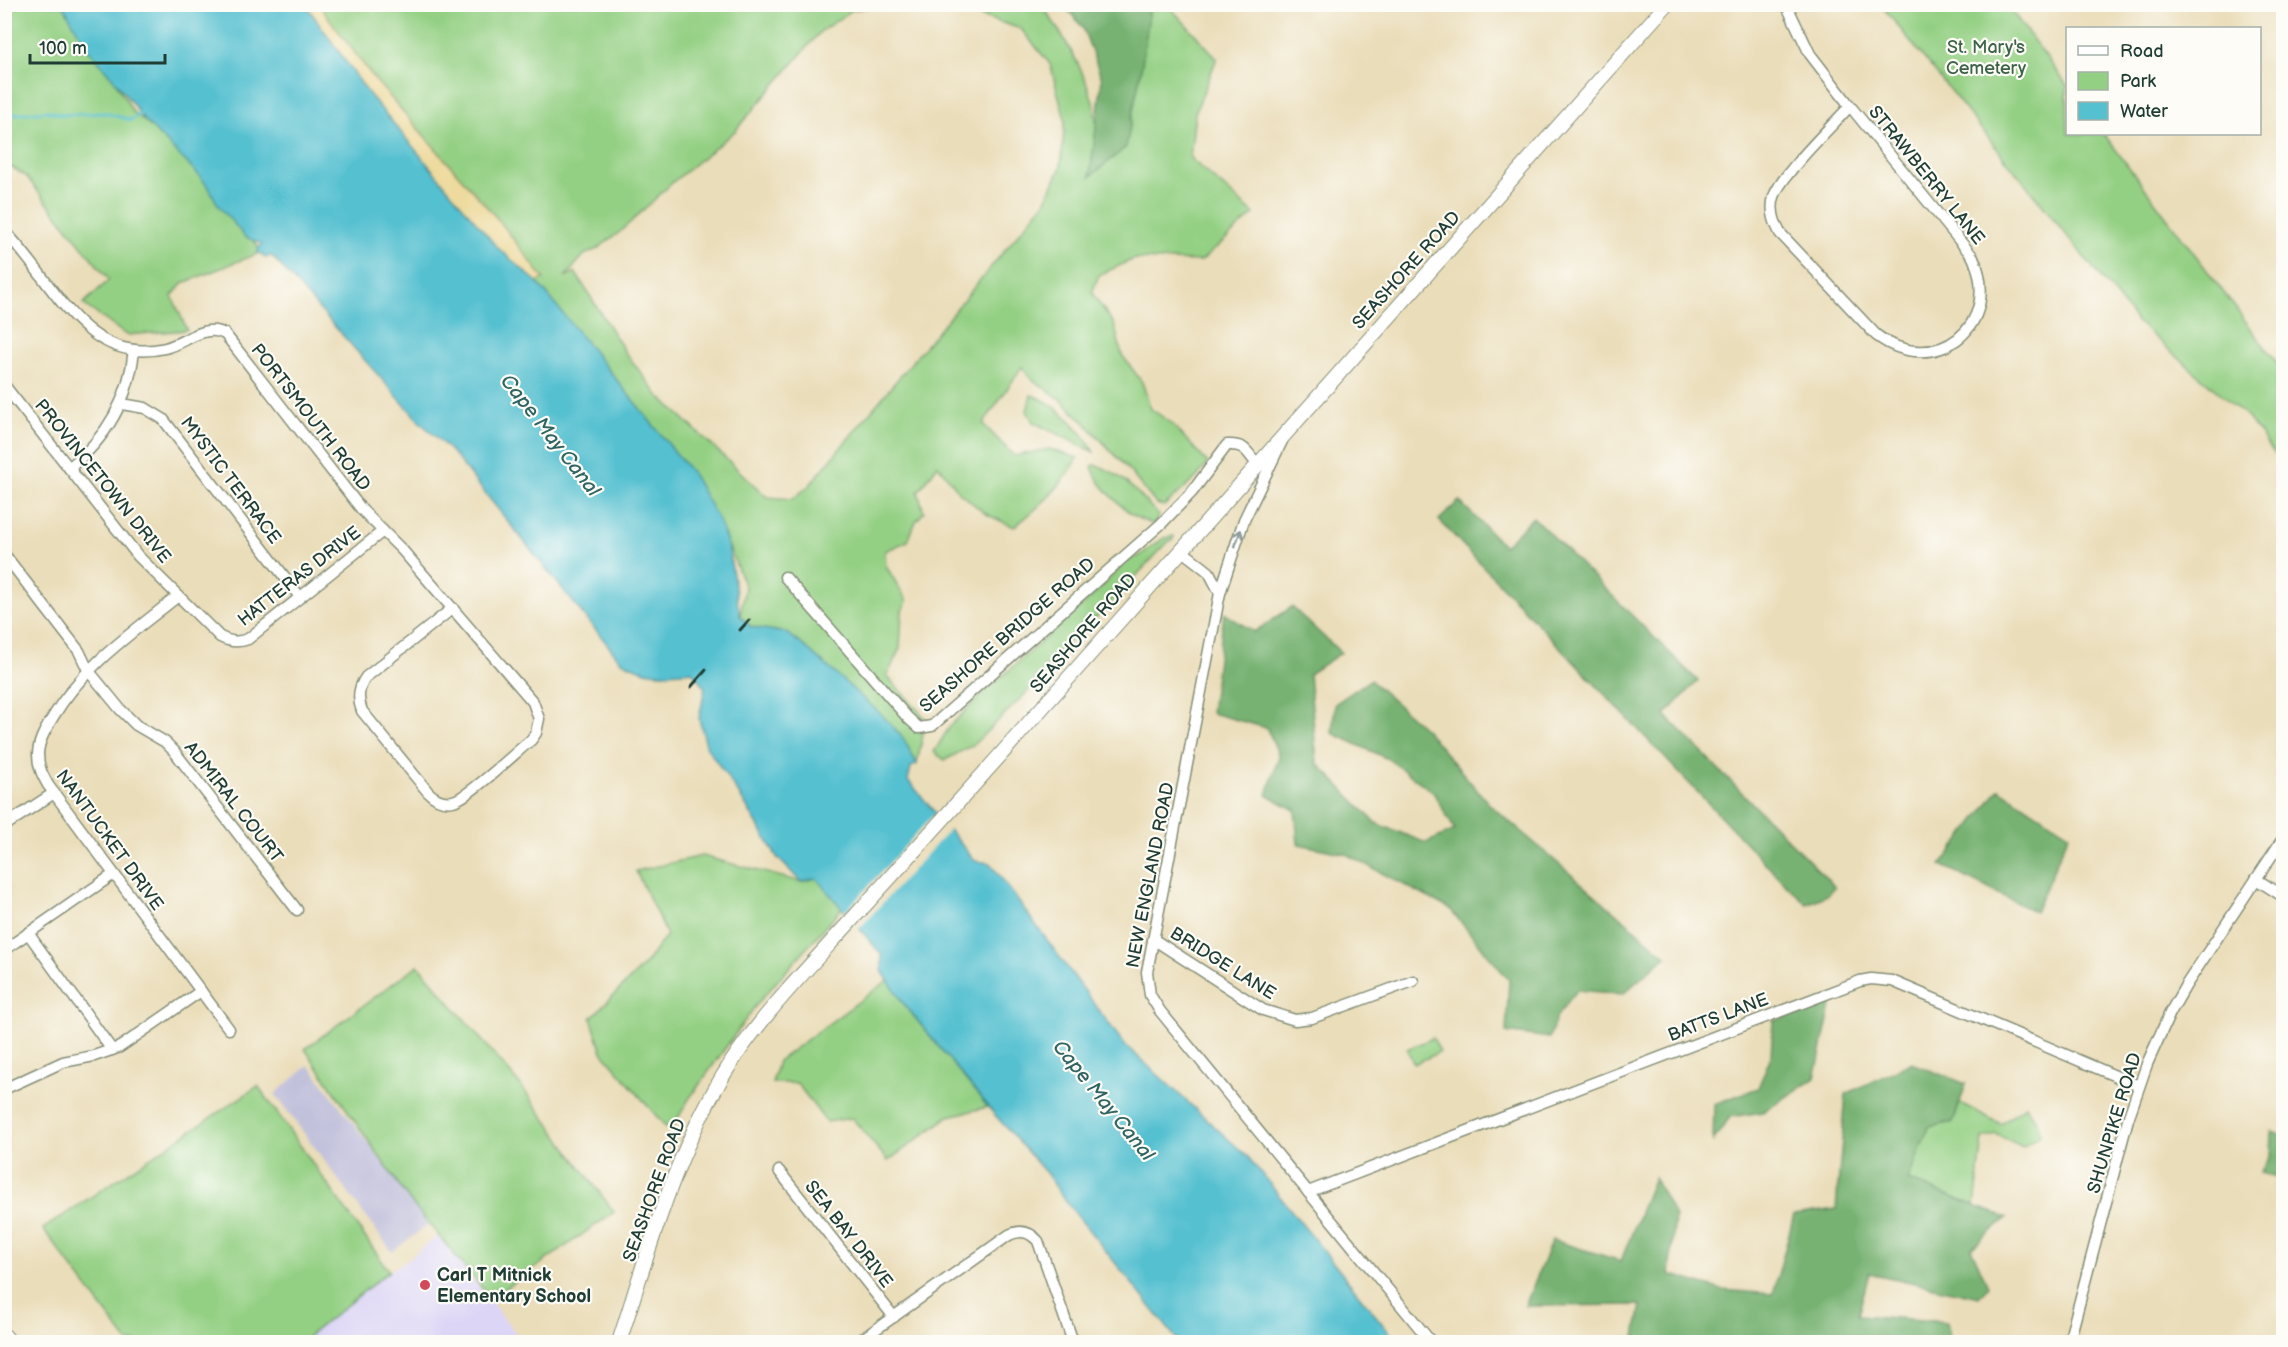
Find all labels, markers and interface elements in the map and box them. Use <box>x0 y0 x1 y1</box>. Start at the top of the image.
scale bar <box>30 27 165 65</box>
legend <box>2066 27 2261 135</box>
park label: St. Mary's Cemetery <box>1946 37 2027 79</box>
text: 100 m <box>39 38 87 59</box>
text: Road <box>2120 41 2164 62</box>
text: Park <box>2120 71 2156 92</box>
text: Water <box>2120 101 2168 122</box>
street label: STRAWBERRY LANE <box>1864 102 1989 249</box>
street label: SEASHORE ROAD <box>1348 207 1465 334</box>
street label: PORTSMOUTH ROAD <box>247 340 375 495</box>
water label: Cape May Canal <box>495 370 606 503</box>
street label: PROVINCETOWN DRIVE <box>30 395 175 568</box>
street label: MYSTIC TERRACE <box>176 413 285 548</box>
street label: HATTERAS DRIVE <box>234 522 365 631</box>
one-way arrow <box>1234 529 1245 548</box>
street label: SEASHORE BRIDGE ROAD <box>916 554 1099 717</box>
street label: SEASHORE ROAD <box>1026 569 1141 697</box>
street label: ADMIRAL COURT <box>180 738 287 867</box>
street label: NANTUCKET DRIVE <box>52 766 168 915</box>
street label: NEW ENGLAND ROAD <box>1122 781 1179 970</box>
street label: BRIDGE LANE <box>1166 923 1280 1004</box>
street label: BATTS LANE <box>1665 989 1771 1046</box>
water label: Cape May Canal <box>1047 1035 1160 1167</box>
street label: SHUNPIKE ROAD <box>2083 1050 2146 1196</box>
street label: SEASHORE ROAD <box>619 1116 690 1265</box>
street label: SEA BAY DRIVE <box>800 1177 897 1292</box>
place label: Carl T Mitnick Elementary School <box>437 1265 591 1307</box>
marker: Carl T Mitnick Elementary School <box>418 1278 432 1292</box>

